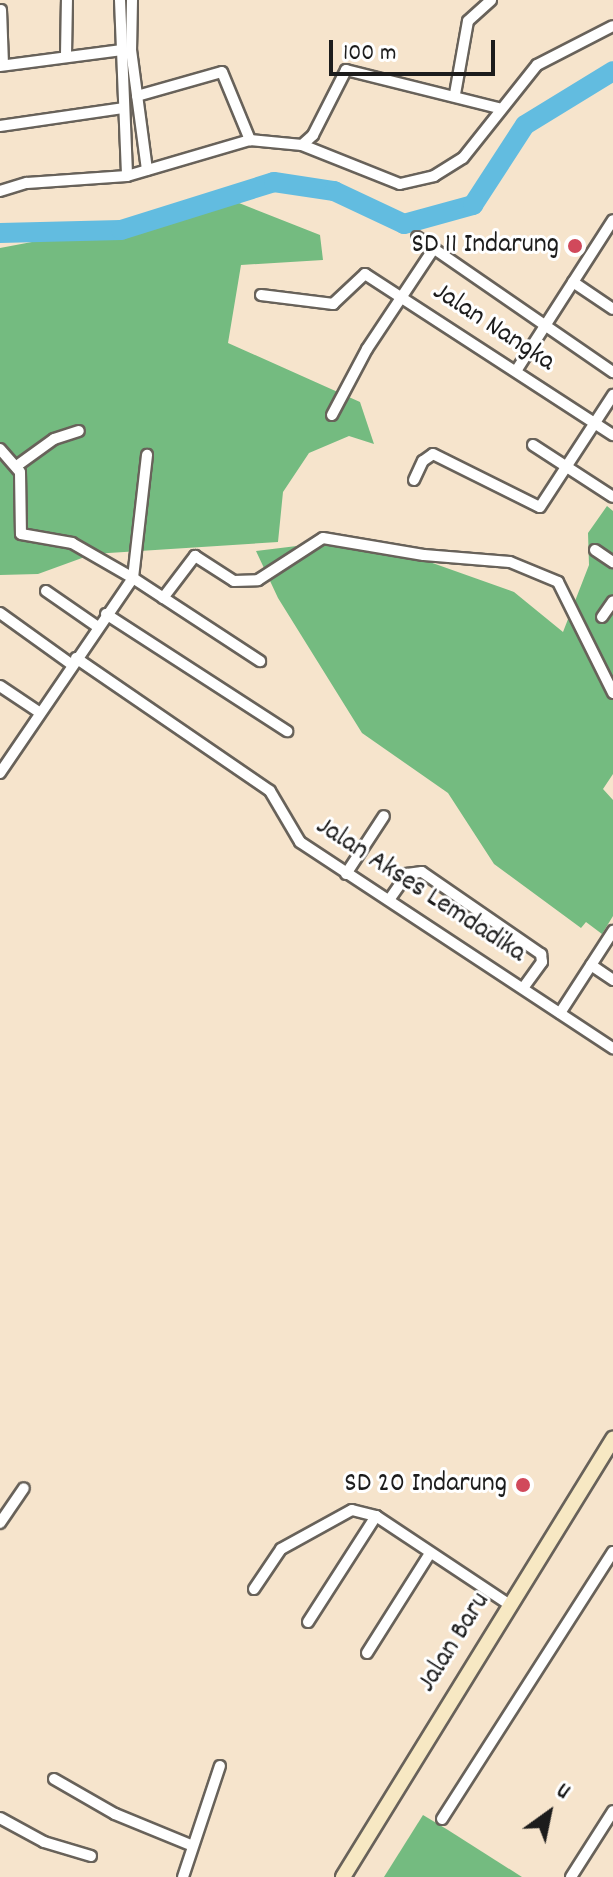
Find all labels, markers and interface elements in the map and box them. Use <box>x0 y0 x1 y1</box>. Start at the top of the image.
scale bar <box>333 24 499 74</box>
text: 100 m <box>343 37 396 71</box>
place label: SD 11 Indarung <box>412 229 559 263</box>
marker: SD 11 Indarung <box>566 237 584 255</box>
street label: Jalan Nangka <box>425 276 561 380</box>
street label: Jalan Akses Lemdadika <box>309 811 531 971</box>
place label: SD 20 Indarung <box>344 1468 507 1502</box>
marker: SD 20 Indarung <box>514 1476 532 1494</box>
street label: Jalan Baru <box>411 1587 499 1699</box>
north arrow <box>509 1773 589 1853</box>
text: U <box>549 1777 575 1808</box>

